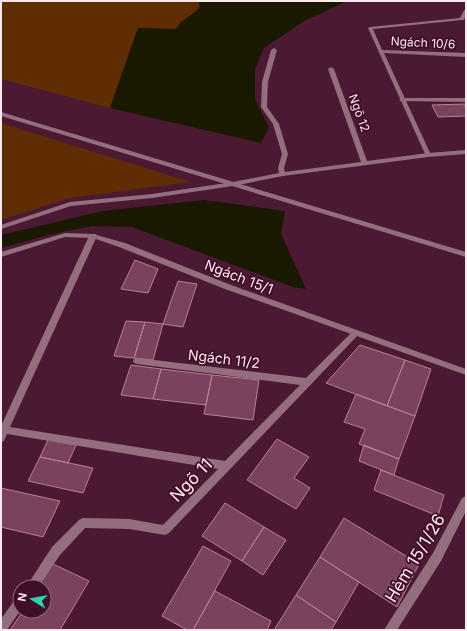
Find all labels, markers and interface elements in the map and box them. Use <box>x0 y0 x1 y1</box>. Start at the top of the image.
street label: Ngách 10/6 <box>390 33 456 52</box>
street label: Ngõ 12 <box>346 92 373 134</box>
street label: Ngách 15/1 <box>202 256 276 297</box>
street label: Ngách 11/2 <box>187 346 261 371</box>
street label: Ngõ 11 <box>166 454 216 506</box>
street label: Hẻm 15/1/26 <box>381 510 449 606</box>
north arrow <box>12 579 52 619</box>
text: N <box>15 592 30 603</box>

